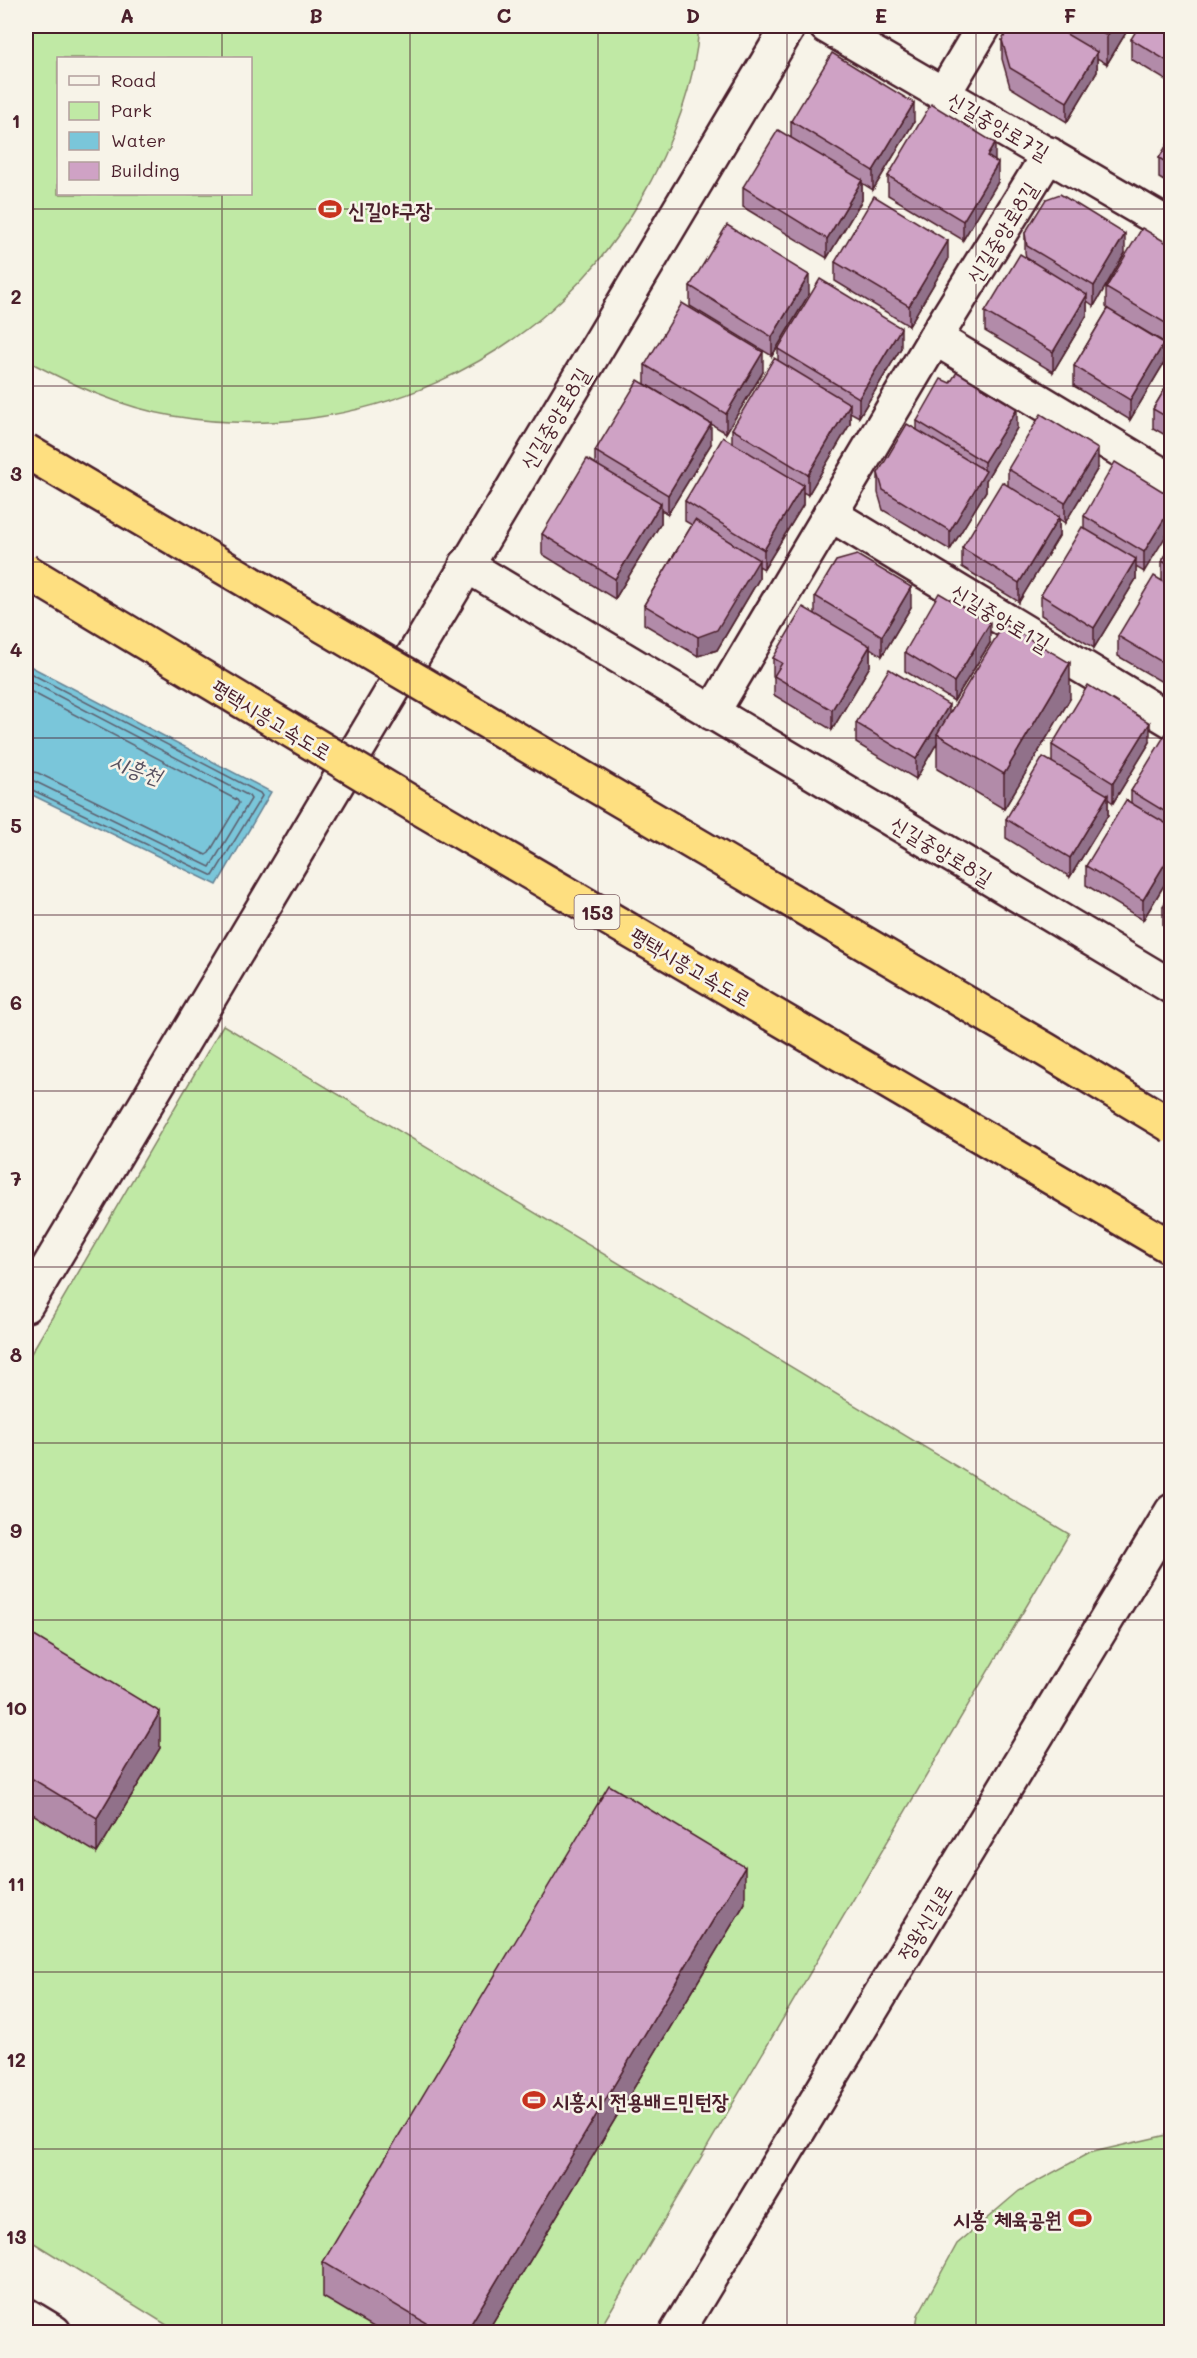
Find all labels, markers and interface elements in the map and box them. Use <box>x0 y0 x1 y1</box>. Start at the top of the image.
text: A <box>120 2 134 28</box>
text: B <box>309 2 323 28</box>
text: C <box>497 2 512 28</box>
text: D <box>686 2 700 28</box>
text: E <box>875 2 887 28</box>
text: F <box>1064 2 1077 28</box>
legend <box>57 57 252 195</box>
text: Road <box>111 68 156 92</box>
street label: 신길중앙로7길 <box>943 85 1055 165</box>
text: Park <box>111 98 152 122</box>
text: 1 <box>12 107 20 133</box>
text: Water <box>111 128 166 152</box>
text: Building <box>111 158 179 182</box>
street label: 신길중앙로8길 <box>959 176 1043 288</box>
sports icon: 신길야구장 <box>317 196 343 222</box>
place label: 신길야구장 <box>348 196 433 223</box>
text: 2 <box>10 283 22 309</box>
street label: 신길중앙로8길 <box>513 362 595 474</box>
text: 3 <box>10 460 22 486</box>
street label: 신길중앙로1길 <box>947 577 1056 657</box>
text: 4 <box>10 636 23 662</box>
street label: 평택시흥고속도로 <box>207 673 337 765</box>
water label: 시흥천 <box>106 746 168 791</box>
street label: 신길중앙로8길 <box>886 809 998 891</box>
text: 5 <box>10 812 22 838</box>
road number: 153 <box>574 895 620 929</box>
street label: 평택시흥고속도로 <box>626 921 756 1011</box>
text: 6 <box>10 989 22 1015</box>
text: 7 <box>10 1165 22 1191</box>
text: 8 <box>10 1341 22 1367</box>
text: 9 <box>10 1517 22 1543</box>
text: 10 <box>5 1694 27 1720</box>
text: 11 <box>7 1870 25 1896</box>
street label: 정왕신길로 <box>891 1879 957 1965</box>
text: 12 <box>6 2046 26 2072</box>
sports icon: 시흥시 전용배드민턴장 <box>521 2087 547 2113</box>
place label: 시흥시 전용배드민턴장 <box>552 2087 729 2114</box>
place label: 시흥 체육공원 <box>953 2205 1062 2232</box>
sports icon: 시흥 체육공원 <box>1067 2205 1093 2231</box>
text: 13 <box>6 2223 26 2249</box>

